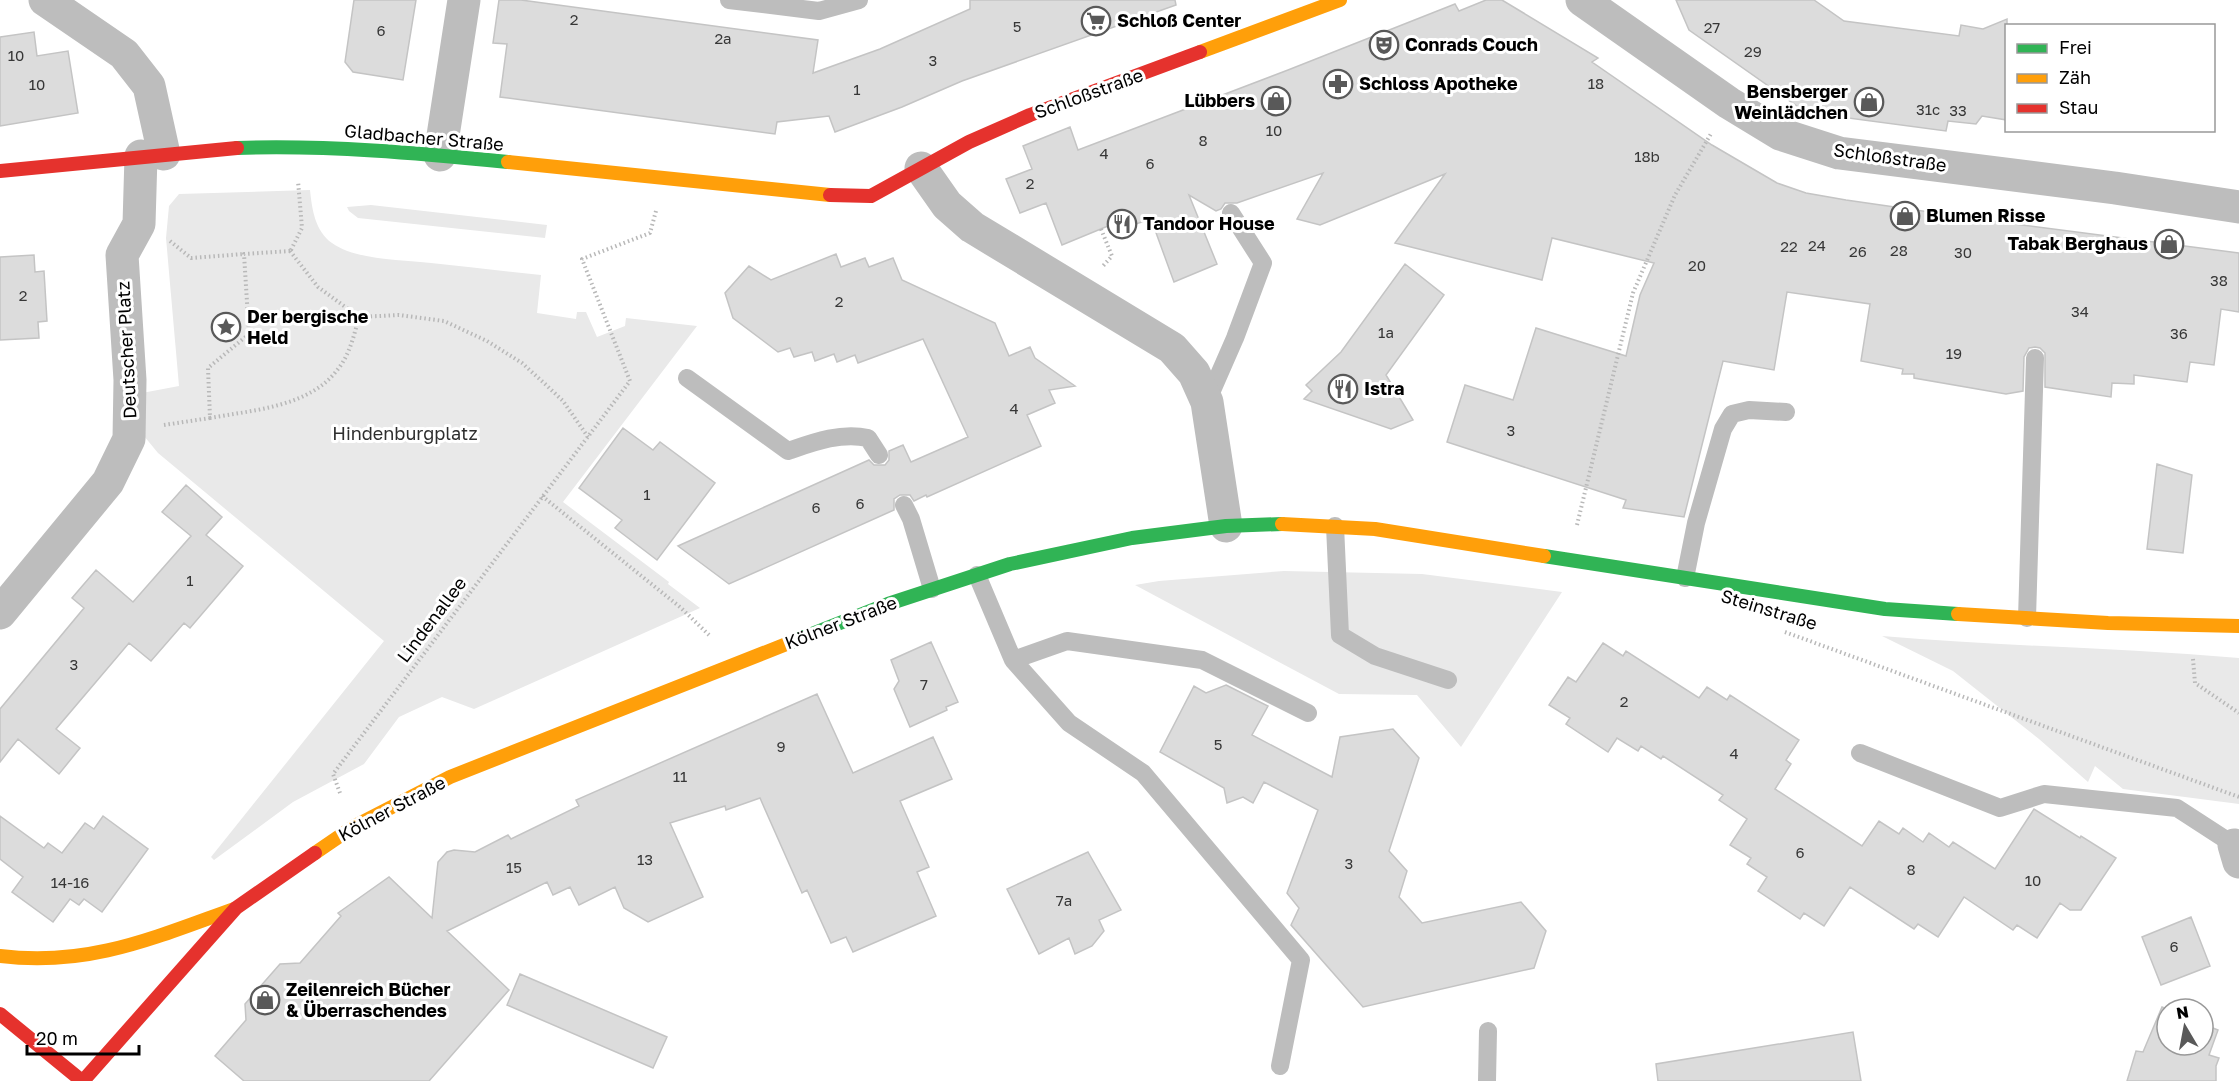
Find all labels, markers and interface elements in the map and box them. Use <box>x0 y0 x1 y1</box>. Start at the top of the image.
supermarket icon: Schloß Center <box>1080 5 1112 37</box>
place label: Schloß Center <box>1117 9 1241 31</box>
house number: 2 <box>570 10 578 28</box>
house number: 5 <box>1013 17 1021 35</box>
house number: 27 <box>1704 18 1720 36</box>
house number: 6 <box>376 21 386 39</box>
legend <box>2005 24 2215 132</box>
house number: 2a <box>714 29 732 47</box>
theatre icon: Conrads Couch <box>1368 29 1400 61</box>
place label: Conrads Couch <box>1405 33 1538 55</box>
text: Frei <box>2059 36 2092 58</box>
house number: 29 <box>1744 42 1762 60</box>
house number: 10 <box>8 46 24 64</box>
house number: 3 <box>929 51 937 69</box>
street label: Schloßstraße <box>1031 63 1146 123</box>
text: Zäh <box>2059 66 2091 88</box>
pharmacy icon: Schloss Apotheke <box>1322 68 1354 100</box>
place label: Schloss Apotheke <box>1359 72 1518 94</box>
house number: 18 <box>1588 74 1604 92</box>
house number: 10 <box>29 75 45 93</box>
house number: 1 <box>853 80 861 98</box>
place label: Bensberger Weinlädchen <box>1734 80 1848 123</box>
shop icon: Lübbers <box>1260 85 1292 117</box>
shop icon: Bensberger Weinlädchen <box>1853 86 1885 118</box>
place label: Lübbers <box>1184 89 1255 111</box>
text: Stau <box>2059 96 2098 118</box>
house number: 31c <box>1916 100 1940 118</box>
house number: 33 <box>1949 101 1967 119</box>
street label: Gladbacher Straße <box>343 119 505 155</box>
house number: 10 <box>1266 121 1282 139</box>
house number: 8 <box>1198 131 1208 149</box>
street label: Schloßstraße <box>1832 138 1948 176</box>
house number: 4 <box>1099 144 1109 162</box>
house number: 18b <box>1634 147 1660 165</box>
house number: 6 <box>1145 154 1155 172</box>
house number: 2 <box>1026 174 1034 192</box>
shop icon: Blumen Risse <box>1889 200 1921 232</box>
place label: Blumen Risse <box>1926 204 2046 226</box>
restaurant icon: Tandoor House <box>1106 208 1138 240</box>
place label: Tandoor House <box>1143 212 1275 234</box>
shop icon: Tabak Berghaus <box>2153 228 2185 260</box>
place label: Tabak Berghaus <box>2008 232 2148 254</box>
house number: 24 <box>1808 236 1826 254</box>
house number: 22 <box>1780 237 1798 255</box>
house number: 28 <box>1890 241 1908 259</box>
house number: 26 <box>1849 242 1867 260</box>
house number: 30 <box>1954 243 1972 261</box>
house number: 20 <box>1688 256 1706 274</box>
house number: 38 <box>2210 271 2228 289</box>
street label: Deutscher Platz <box>111 281 141 419</box>
house number: 2 <box>19 286 27 304</box>
house number: 2 <box>835 292 843 310</box>
house number: 34 <box>2071 302 2089 320</box>
place label: Der bergische Held <box>247 305 369 348</box>
place icon: Der bergische Held <box>210 311 242 343</box>
house number: 1a <box>1378 323 1394 341</box>
house number: 36 <box>2170 324 2188 342</box>
house number: 19 <box>1946 344 1962 362</box>
restaurant icon: Istra <box>1327 373 1359 405</box>
place label: Istra <box>1364 377 1405 399</box>
house number: 4 <box>1009 399 1019 417</box>
house number: 3 <box>1507 421 1515 439</box>
park label: Hindenburgplatz <box>332 422 478 444</box>
house number: 1 <box>643 485 651 503</box>
house number: 6 <box>855 494 865 512</box>
house number: 6 <box>811 498 821 516</box>
house number: 1 <box>186 571 194 589</box>
street label: Lindenallee <box>392 572 470 666</box>
street label: Steinstraße <box>1719 584 1820 634</box>
street label: Kölner Straße <box>782 591 900 653</box>
house number: 3 <box>70 655 78 673</box>
house number: 7 <box>920 675 928 693</box>
house number: 2 <box>1620 692 1628 710</box>
house number: 5 <box>1214 735 1222 753</box>
house number: 9 <box>776 737 786 755</box>
house number: 4 <box>1729 744 1739 762</box>
house number: 11 <box>673 767 687 785</box>
street label: Kölner Straße <box>334 771 449 846</box>
house number: 6 <box>1795 843 1805 861</box>
house number: 13 <box>637 850 653 868</box>
house number: 3 <box>1345 854 1353 872</box>
house number: 15 <box>506 858 522 876</box>
house number: 8 <box>1906 860 1916 878</box>
house number: 10 <box>2025 871 2041 889</box>
house number: 14-16 <box>51 873 89 891</box>
house number: 7a <box>1056 891 1072 909</box>
house number: 6 <box>2169 937 2179 955</box>
place label: Zeilenreich Bücher & Überraschendes <box>286 978 450 1021</box>
shop icon: Zeilenreich Bücher & Überraschendes <box>249 984 281 1016</box>
north arrow <box>2155 997 2215 1057</box>
text: N <box>2175 1001 2190 1023</box>
scale bar <box>27 1018 140 1056</box>
text: 20 m <box>36 1027 78 1049</box>

